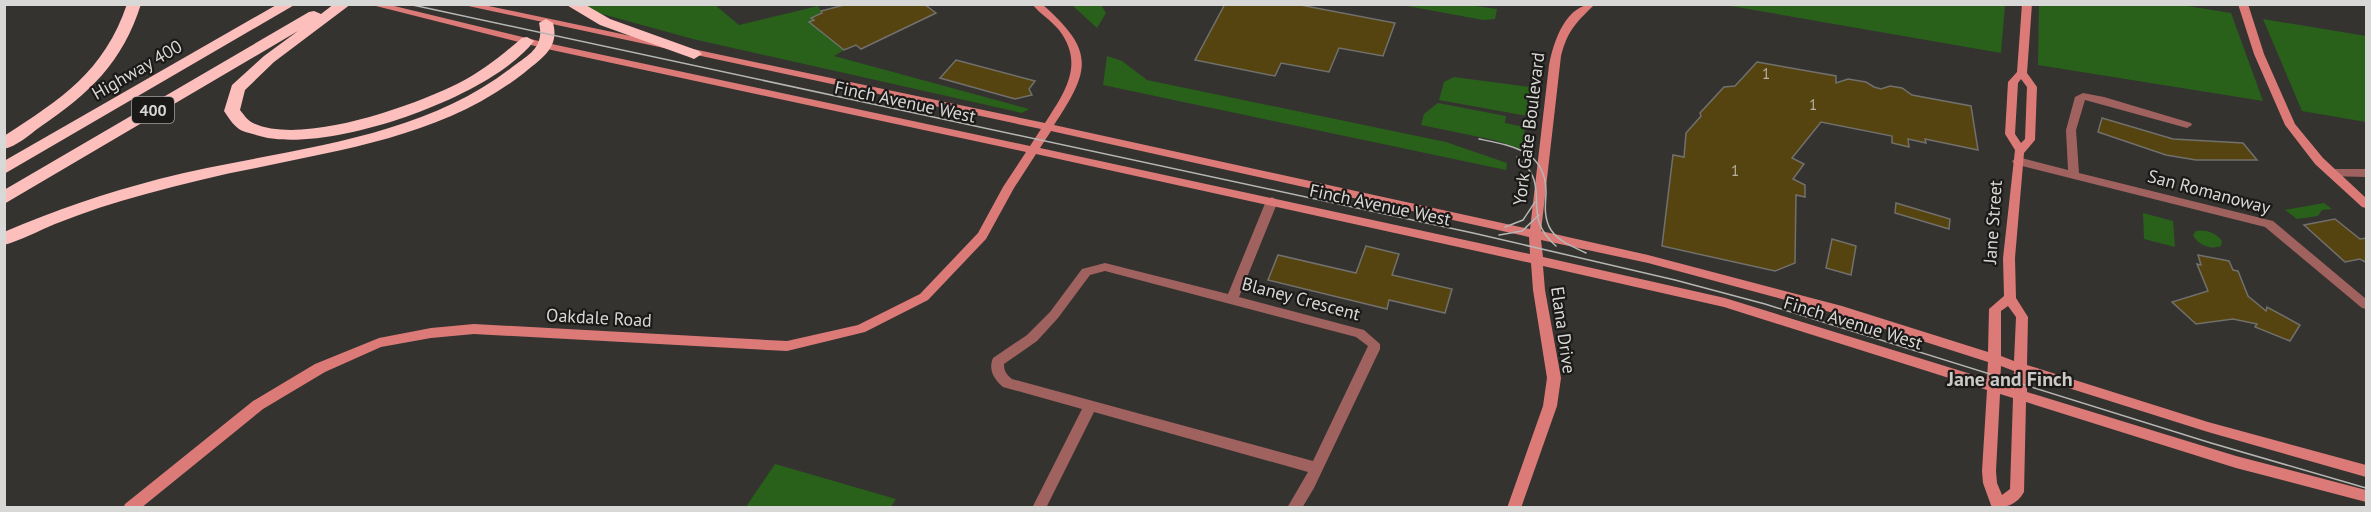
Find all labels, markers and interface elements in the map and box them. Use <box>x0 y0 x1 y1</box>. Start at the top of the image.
street label: Highway 400 <box>87 34 186 105</box>
street label: York Gate Boulevard <box>1508 51 1549 207</box>
house number: 1 <box>1762 64 1770 83</box>
street label: Finch Avenue West <box>832 75 978 128</box>
house number: 1 <box>1809 95 1817 114</box>
road number: 400 <box>132 97 174 123</box>
house number: 1 <box>1731 161 1739 180</box>
street label: San Romanoway <box>2145 164 2274 219</box>
street label: Finch Avenue West <box>1307 178 1453 231</box>
street label: Jane Street <box>1978 179 2007 266</box>
street label: Blaney Crescent <box>1239 272 1363 325</box>
street label: Elana Drive <box>1546 285 1581 375</box>
street label: Finch Avenue West <box>1781 290 1925 355</box>
street label: Oakdale Road <box>546 303 652 332</box>
district label: Jane and Finch <box>1946 366 2073 392</box>

